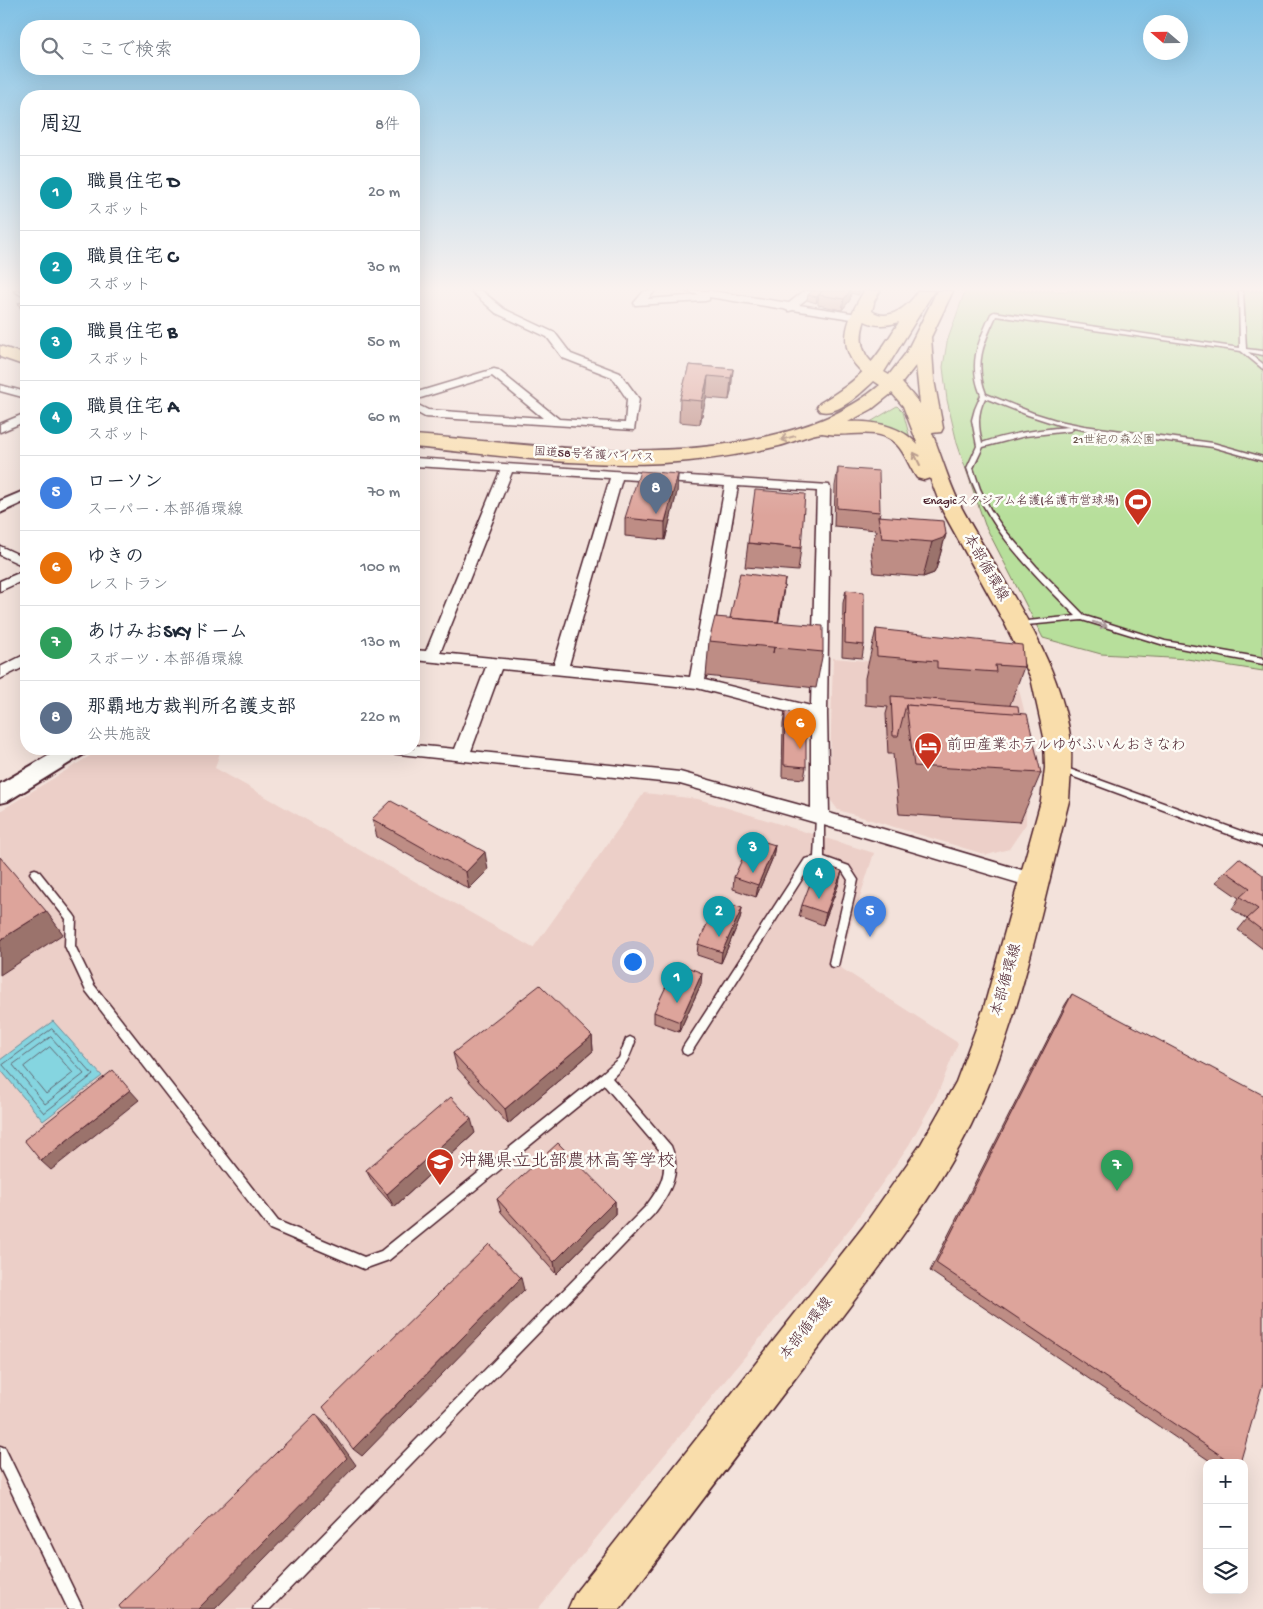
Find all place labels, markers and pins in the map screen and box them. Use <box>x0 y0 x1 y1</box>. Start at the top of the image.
pin: 8 <box>640 473 672 514</box>
sports icon: Enagicスタジアム名護(名護市営球場) <box>1123 487 1153 526</box>
place label: Enagicスタジアム名護(名護市営球場) <box>923 494 1119 509</box>
pin: 6 <box>784 708 816 749</box>
hotel icon: 前田産業ホテルゆがふいんおきなわ <box>913 731 943 770</box>
place label: 前田産業ホテルゆがふいんおきなわ <box>947 736 1186 755</box>
pin: 3 <box>737 832 769 873</box>
pin: 4 <box>803 858 835 899</box>
pin: 2 <box>703 896 735 937</box>
pin: 5 <box>854 896 886 937</box>
pin: 1 <box>661 962 693 1003</box>
school or university icon: 沖縄県立北部農林高等学校 <box>425 1147 455 1186</box>
pin: 7 <box>1101 1150 1133 1191</box>
place label: 沖縄県立北部農林高等学校 <box>459 1151 675 1173</box>

